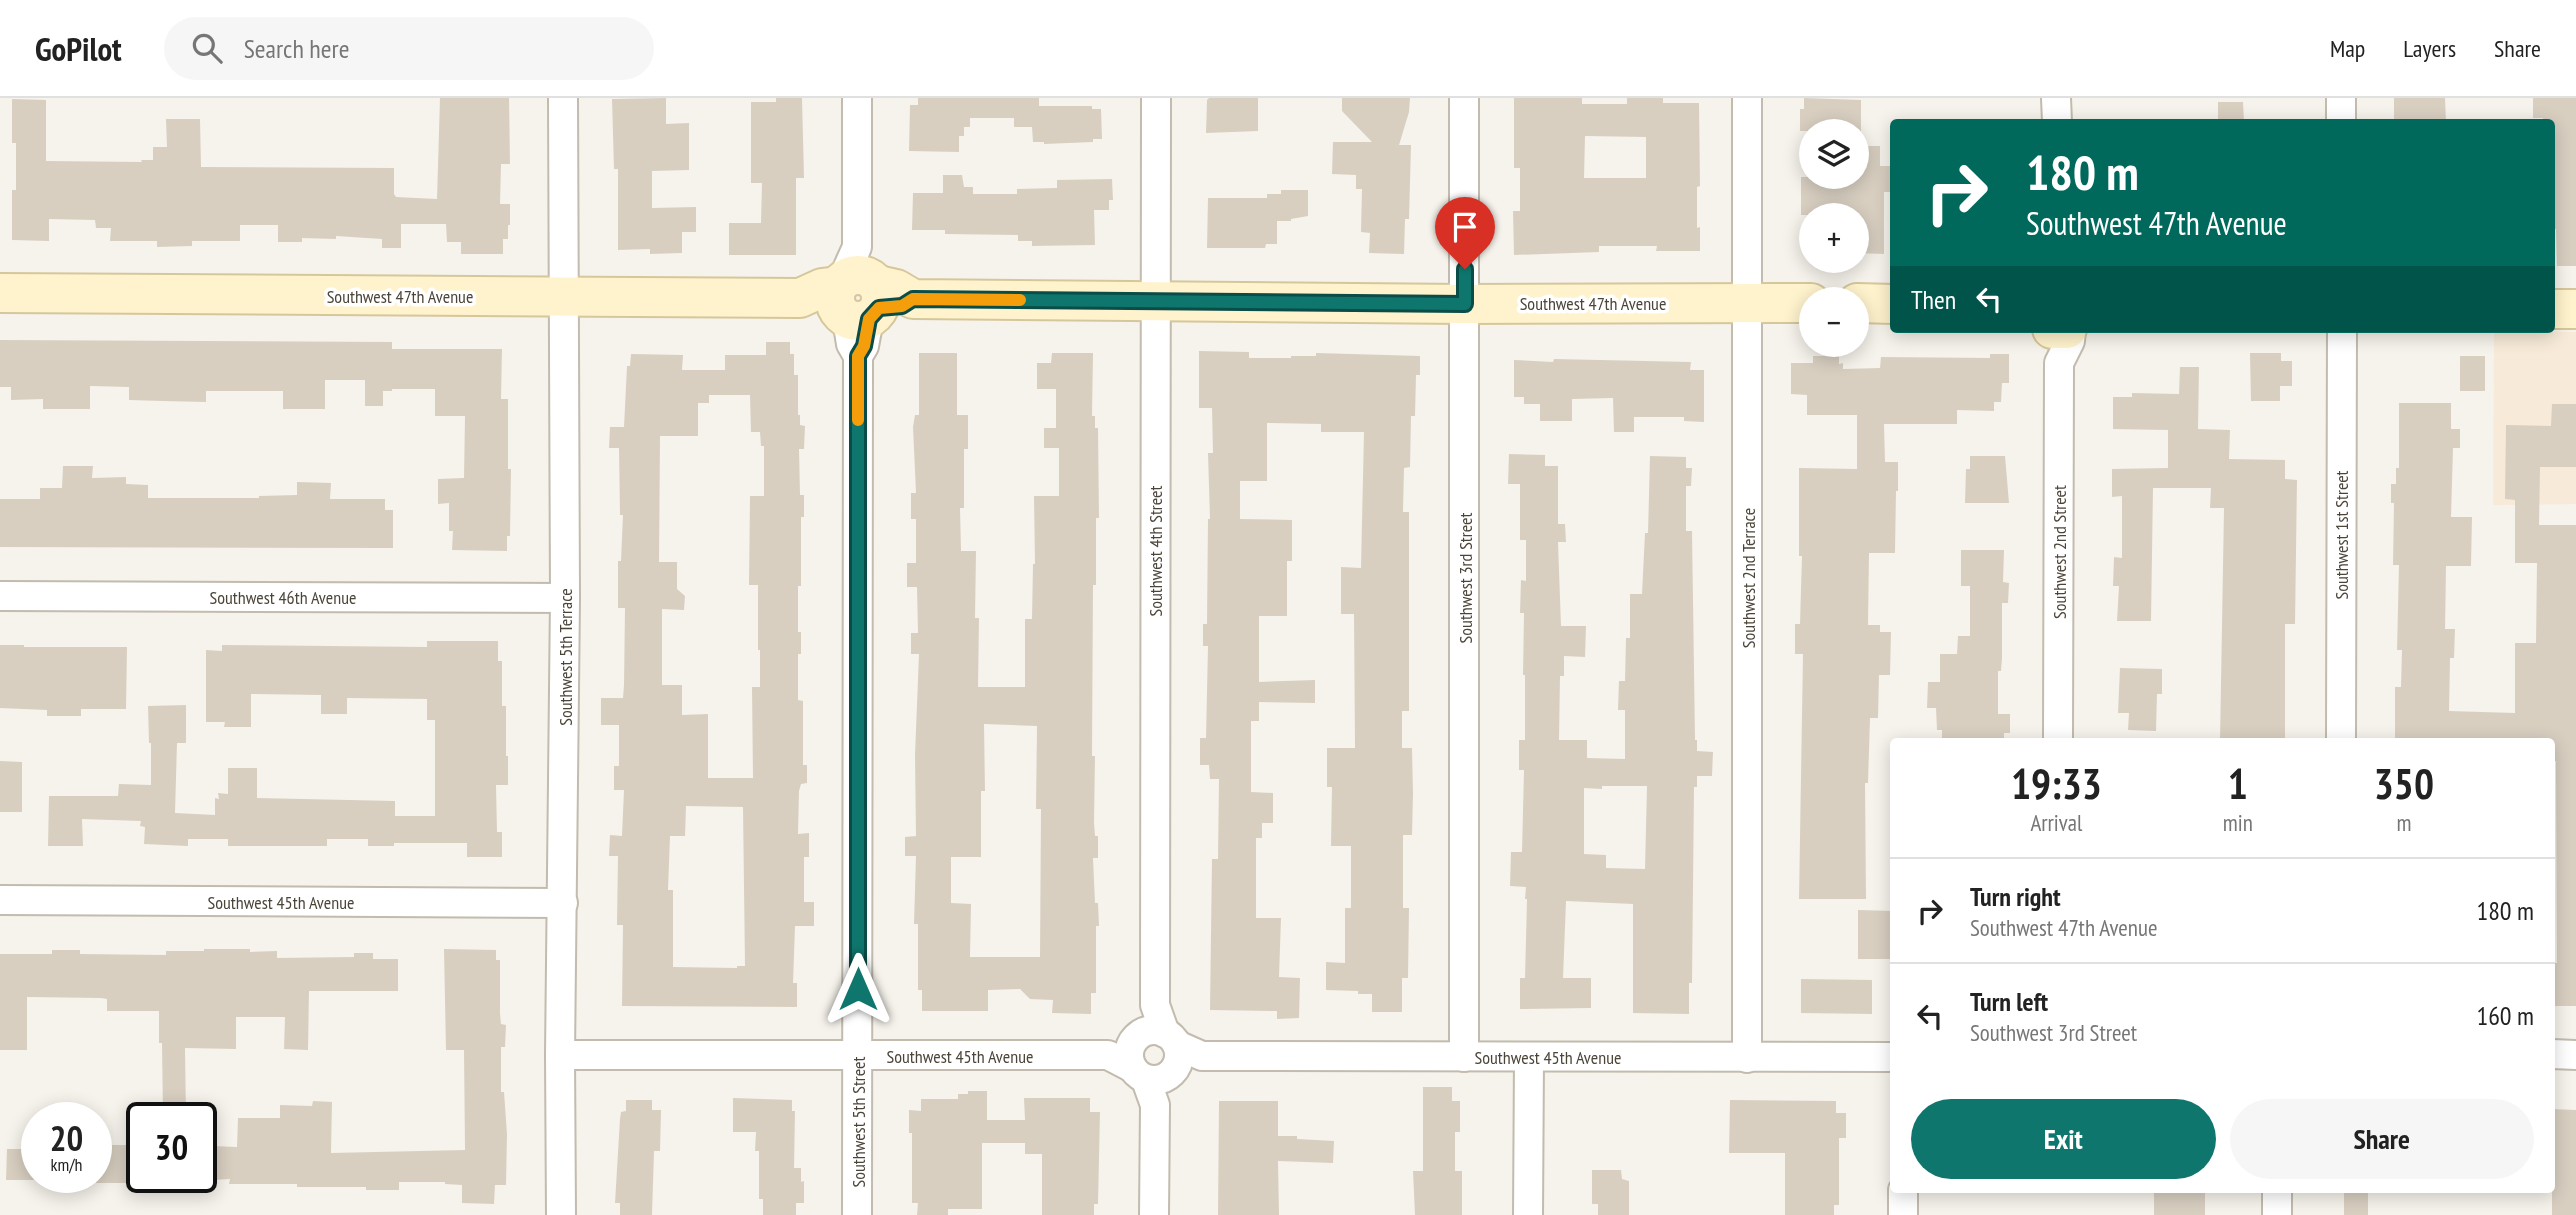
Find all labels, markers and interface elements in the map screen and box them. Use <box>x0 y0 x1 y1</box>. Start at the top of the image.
search box <box>164 17 654 80</box>
text: GoPilot <box>35 27 122 70</box>
icon: search <box>188 29 226 67</box>
text: Search here <box>244 32 349 65</box>
text: Map <box>2330 33 2365 64</box>
text: Layers <box>2403 33 2456 64</box>
text: Share <box>2494 33 2541 64</box>
map controls <box>1799 119 1869 357</box>
button: layers <box>1799 119 1869 189</box>
text: 180 m <box>2026 140 2139 204</box>
icon: right <box>1911 147 2002 238</box>
pin <box>1435 197 1495 269</box>
text: Southwest 47th Avenue <box>2026 202 2287 244</box>
button: + <box>1799 203 1869 273</box>
icon: arrive <box>1446 208 1484 246</box>
icon: left <box>1970 280 2008 318</box>
text: Then <box>1911 283 1956 316</box>
street label: Southwest 47th Avenue <box>327 285 473 308</box>
button: − <box>1799 287 1869 357</box>
street label: Southwest 47th Avenue <box>1520 292 1666 315</box>
street label: Southwest 1st Street <box>2330 470 2353 600</box>
street label: Southwest 4th Street <box>1144 485 1167 616</box>
street label: Southwest 2nd Street <box>2048 485 2071 619</box>
street label: Southwest 2nd Terrace <box>1737 508 1760 648</box>
street label: Southwest 3rd Street <box>1454 513 1477 643</box>
street label: Southwest 46th Avenue <box>210 586 356 609</box>
street label: Southwest 5th Terrace <box>554 588 577 726</box>
text: 19:33 <box>2011 756 2102 811</box>
text: 1 <box>2228 756 2248 811</box>
text: 350 <box>2374 756 2434 811</box>
text: Arrival <box>2030 808 2082 837</box>
text: min <box>2223 808 2253 837</box>
text: m <box>2396 808 2411 837</box>
text: Turn right <box>1970 880 2061 913</box>
street label: Southwest 45th Avenue <box>208 891 354 914</box>
icon: right <box>1911 892 1949 930</box>
text: 180 m <box>2476 894 2534 927</box>
text: Southwest 47th Avenue <box>1970 913 2157 942</box>
position arrow <box>821 952 895 1026</box>
text: Turn left <box>1970 985 2048 1018</box>
icon: left <box>1911 997 1949 1035</box>
text: 160 m <box>2476 999 2534 1032</box>
text: Southwest 3rd Street <box>1970 1018 2137 1047</box>
street label: Southwest 45th Avenue <box>887 1045 1033 1068</box>
street label: Southwest 45th Avenue <box>1475 1046 1621 1069</box>
street label: Southwest 5th Street <box>847 1056 870 1187</box>
button: Exit <box>1911 1099 2216 1179</box>
button: Share <box>2230 1099 2534 1179</box>
speed limit sign: 30 <box>126 1102 217 1193</box>
text: 20 <box>50 1115 83 1161</box>
text: km/h <box>51 1153 82 1176</box>

